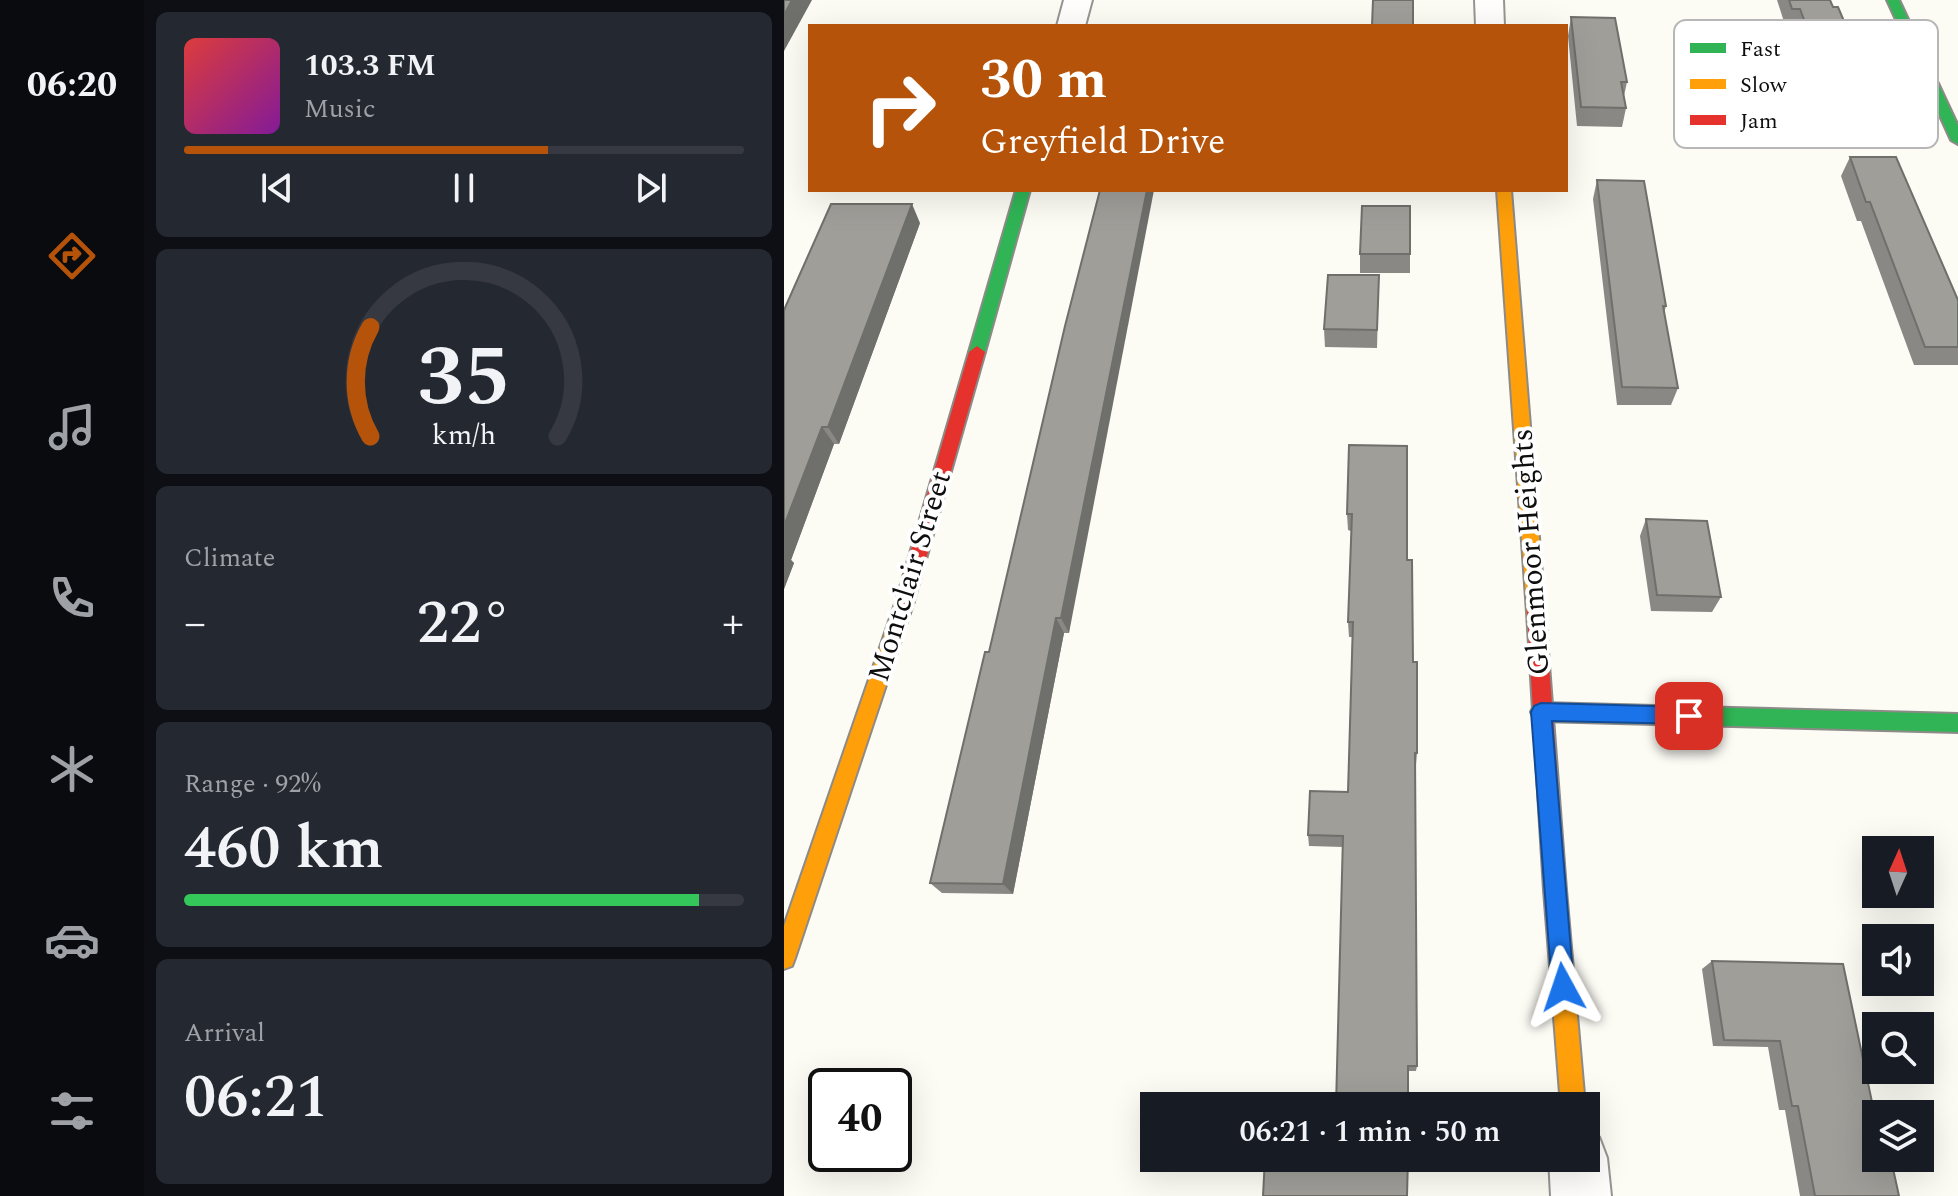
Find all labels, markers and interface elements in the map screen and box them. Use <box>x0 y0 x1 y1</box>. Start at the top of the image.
legend <box>1674 20 1938 148</box>
text: Fast <box>1740 33 1781 66</box>
text: 30 m <box>980 38 1107 123</box>
text: 103.3 FM <box>304 43 436 89</box>
icon: right <box>848 56 952 160</box>
text: 06:20 <box>27 58 117 113</box>
text: Slow <box>1740 69 1788 102</box>
text: Music <box>304 89 375 129</box>
text: Jam <box>1740 105 1778 138</box>
text: Greyfield Drive <box>980 115 1226 170</box>
icon: previous <box>255 166 299 210</box>
icon: pause <box>442 166 486 210</box>
icon: next <box>629 166 673 210</box>
icon: directions <box>44 228 100 284</box>
text: 35 <box>417 315 511 442</box>
icon: music <box>44 399 100 455</box>
text: km/h <box>432 414 496 457</box>
street label: Glenmoor Heights <box>1499 427 1563 677</box>
street label: Montclair Street <box>856 465 964 687</box>
text: Climate <box>184 538 275 578</box>
icon: phone <box>44 570 100 626</box>
text: 22° <box>417 578 511 670</box>
text: − <box>184 590 206 657</box>
text: + <box>722 590 744 657</box>
pin <box>1655 682 1723 750</box>
icon: arrive <box>1667 694 1711 738</box>
icon: climate <box>44 741 100 797</box>
text: Range · 92% <box>184 764 321 804</box>
text: 460 km <box>184 803 384 895</box>
north arrow <box>1862 836 1934 908</box>
map controls <box>1862 836 1934 1172</box>
icon: car <box>44 912 100 968</box>
button: sound <box>1862 924 1934 996</box>
position arrow <box>1521 945 1605 1029</box>
button: search <box>1862 1012 1934 1084</box>
text: Arrival <box>184 1013 265 1053</box>
text: 06:21 <box>184 1052 328 1144</box>
speed limit sign: 40 <box>808 1068 912 1172</box>
icon: filters <box>44 1083 100 1139</box>
button: layers <box>1862 1100 1934 1172</box>
text: 06:21 · 1 min · 50 m <box>1239 1109 1501 1155</box>

